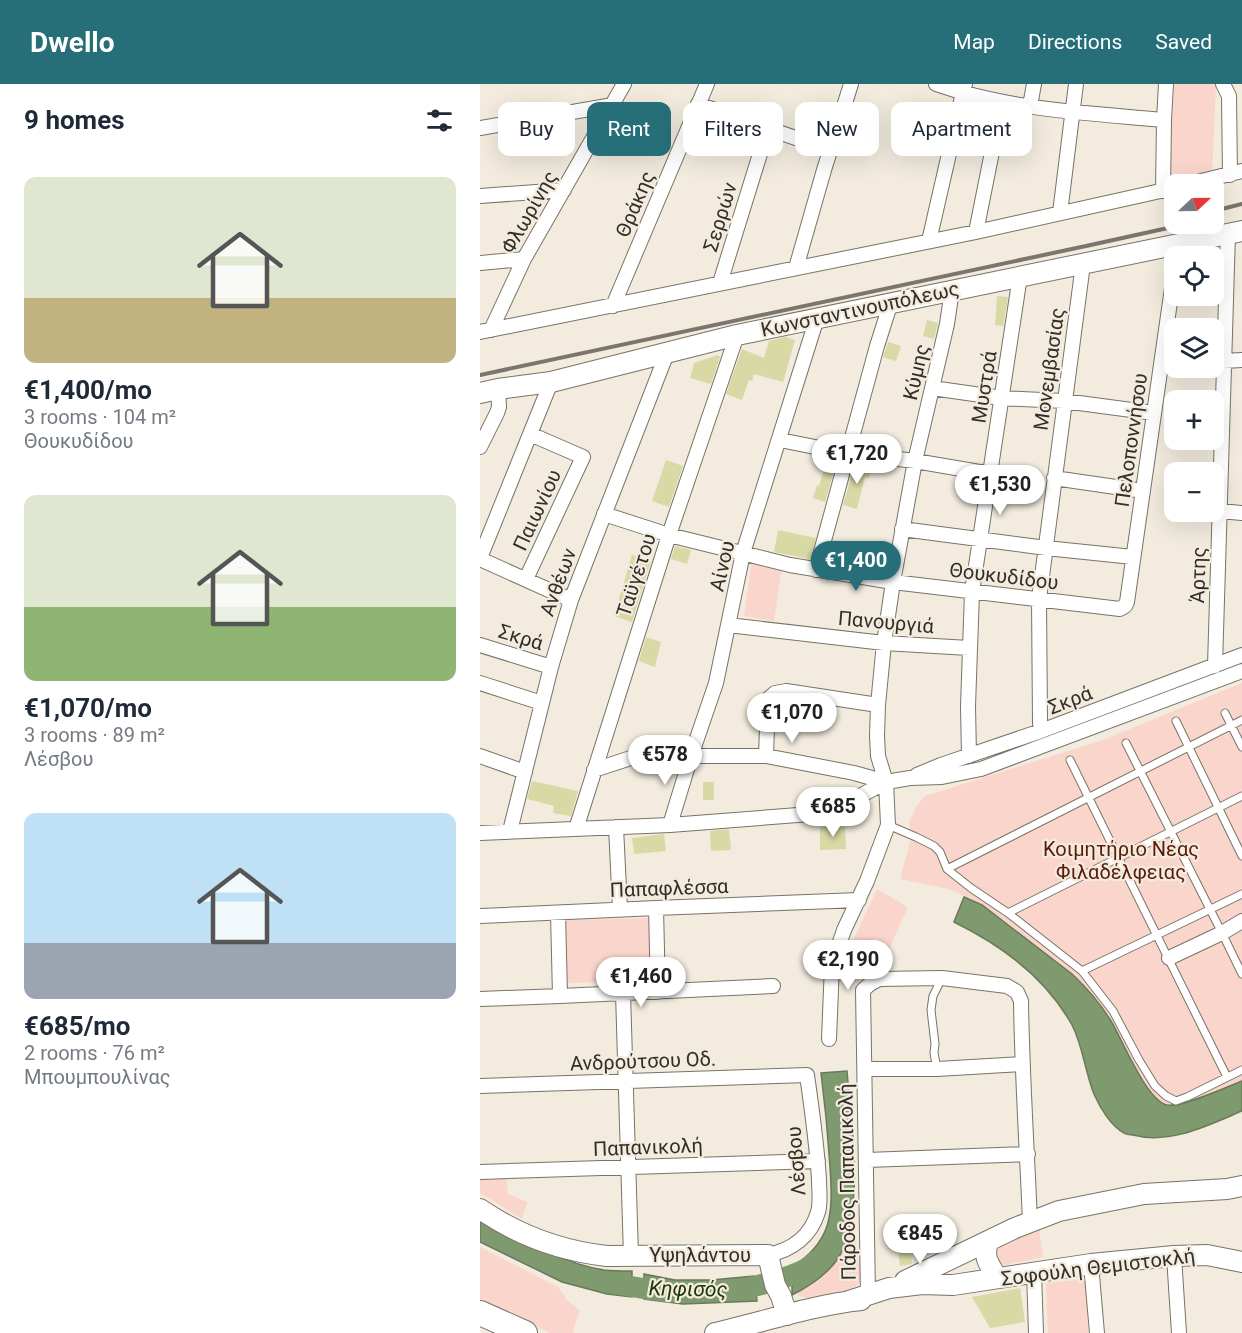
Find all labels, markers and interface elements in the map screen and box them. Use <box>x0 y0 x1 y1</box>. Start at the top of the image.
text: Dwello <box>30 26 115 59</box>
text: Map <box>953 30 995 54</box>
text: Directions <box>1028 30 1122 54</box>
text: Saved <box>1155 30 1212 54</box>
chip: Buy <box>498 102 575 156</box>
chip: Rent <box>587 102 671 156</box>
chip: Filters <box>683 102 783 156</box>
chip: New <box>795 102 879 156</box>
chip: Apartment <box>891 102 1032 156</box>
icon: filters <box>423 104 456 137</box>
text: 9 homes <box>24 105 125 135</box>
street label: Φλωρίνης <box>496 167 562 257</box>
street label: Θράκης <box>610 167 660 241</box>
north arrow <box>1164 174 1224 234</box>
map controls <box>1164 174 1224 522</box>
street label: Σερρών <box>698 179 742 254</box>
icon: home <box>186 216 294 324</box>
button: locate <box>1164 246 1224 306</box>
street label: Κωνσταντινουπόλεως <box>759 276 961 342</box>
street label: Μονεμβασίας <box>1029 306 1069 432</box>
button: layers <box>1164 318 1224 378</box>
street label: Κύμης <box>898 342 934 402</box>
street label: Μυστρά <box>966 348 1002 425</box>
street label: Πελοποννήσου <box>1110 371 1152 509</box>
text: €1,400/mo <box>24 375 152 405</box>
button: + <box>1164 390 1224 450</box>
text: 3 rooms · 104 m² <box>24 405 176 429</box>
text: Θουκυδίδου <box>24 429 133 453</box>
pin: €1,720 <box>808 434 906 485</box>
text: €1,720 <box>826 441 888 465</box>
button: − <box>1164 462 1224 522</box>
pin: €1,530 <box>951 465 1049 516</box>
street label: Παιωνίου <box>508 466 566 554</box>
text: €1,530 <box>969 472 1031 496</box>
street label: Ταϋγέτου <box>611 530 661 620</box>
icon: home <box>186 534 294 642</box>
street label: Αίνου <box>705 538 739 594</box>
pin: €1,400 <box>807 541 905 592</box>
street label: Ανθέων <box>535 544 581 619</box>
street label: Άρτης <box>1185 546 1211 604</box>
text: €1,400 <box>825 548 887 572</box>
street label: Θουκυδίδου <box>948 557 1060 595</box>
street label: Πανουργιά <box>837 606 936 638</box>
street label: Σκρά <box>496 619 547 655</box>
street label: Σκρά <box>1045 680 1096 719</box>
text: €1,070/mo <box>24 693 152 723</box>
pin: €1,070 <box>743 693 841 744</box>
text: €1,070 <box>761 700 823 724</box>
text: 3 rooms · 89 m² <box>24 723 165 747</box>
pin: €578 <box>629 735 701 786</box>
text: €578 <box>642 742 688 766</box>
text: Λέσβου <box>24 747 93 771</box>
pin: €685 <box>797 787 869 838</box>
text: €685 <box>810 794 856 818</box>
park label: Κοιμητήριο Νέας Φιλαδέλφειας <box>1043 837 1199 884</box>
icon: home <box>186 852 294 960</box>
street label: Παπαφλέσσα <box>609 874 729 902</box>
pin: €2,190 <box>799 940 897 991</box>
text: €2,190 <box>817 947 879 971</box>
pin: €1,460 <box>592 957 690 1008</box>
text: €1,460 <box>610 964 672 988</box>
text: €685/mo <box>24 1011 131 1041</box>
text: 2 rooms · 76 m² <box>24 1041 165 1065</box>
street label: Ανδρούτσου Οδ. <box>569 1046 717 1076</box>
text: Μπουμπουλίνας <box>24 1065 171 1089</box>
street label: Πάροδος Παπανικολή <box>833 1083 861 1281</box>
street label: Λέσβου <box>782 1126 810 1196</box>
street label: Παπανικολή <box>593 1133 703 1161</box>
pin: €845 <box>884 1214 956 1265</box>
text: €845 <box>897 1221 943 1245</box>
street label: Υψηλάντου <box>649 1243 751 1267</box>
street label: Σοφούλη Θεμιστοκλή <box>1000 1243 1196 1291</box>
water label: Κηφισός <box>648 1276 728 1302</box>

